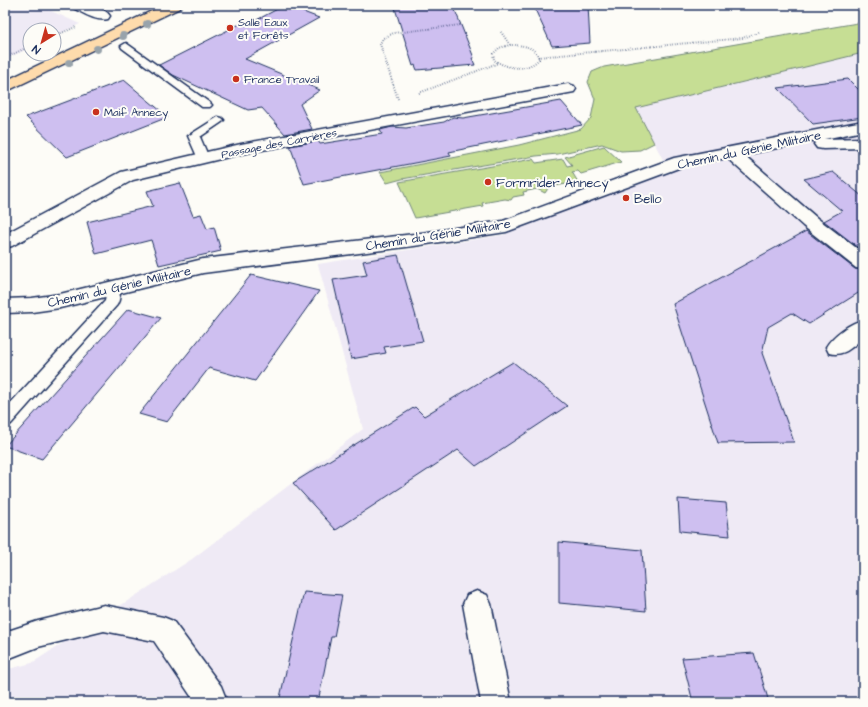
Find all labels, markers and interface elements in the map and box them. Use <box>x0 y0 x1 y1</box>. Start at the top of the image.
place label: Salle Eaux et Forêts <box>238 15 289 43</box>
north arrow <box>22 22 62 62</box>
marker: Salle Eaux et Forêts <box>225 23 235 33</box>
text: N <box>29 41 44 58</box>
place label: France Travail <box>244 72 320 87</box>
marker: France Travail <box>231 74 241 84</box>
place label: Maif Annecy <box>104 105 168 121</box>
marker: Maif Annecy <box>91 107 101 117</box>
street label: Passage des Carrières <box>220 125 339 163</box>
street label: Chemin du Génie Militaire <box>676 126 823 174</box>
place label: Formrider Annecy <box>496 174 609 193</box>
marker: Formrider Annecy <box>483 177 493 187</box>
place label: Bello <box>634 190 662 208</box>
marker: Bello <box>621 193 631 203</box>
street label: Chemin du Génie Militaire <box>364 215 512 255</box>
street label: Chemin du Génie Militaire <box>46 262 193 312</box>

